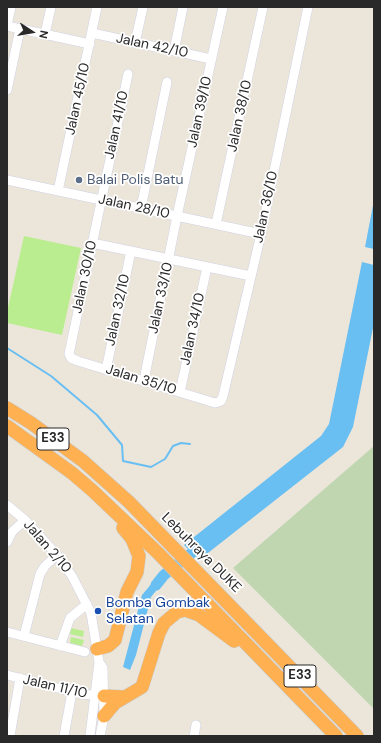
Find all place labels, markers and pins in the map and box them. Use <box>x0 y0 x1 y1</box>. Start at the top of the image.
place label: Balai Polis Batu <box>87 172 184 188</box>
marker: Balai Polis Batu <box>74 175 84 185</box>
place label: Bomba Gombak Selatan <box>106 595 210 628</box>
marker: Bomba Gombak Selatan <box>93 606 103 616</box>

